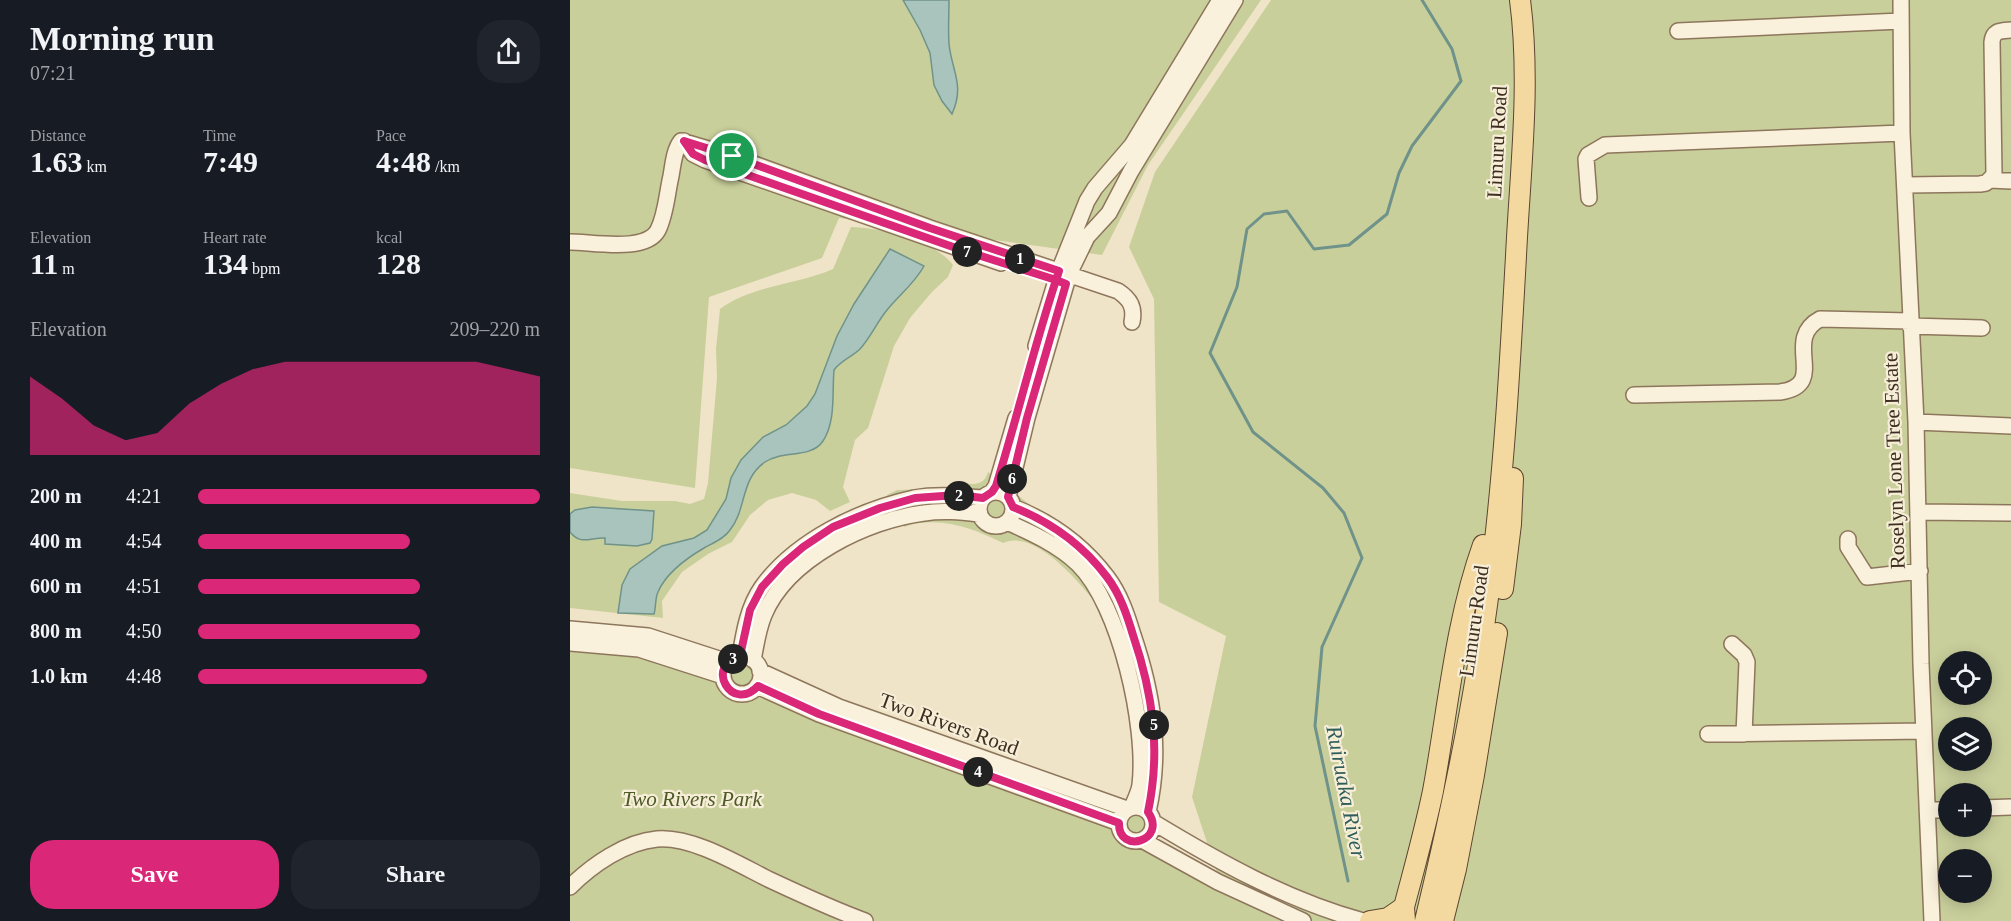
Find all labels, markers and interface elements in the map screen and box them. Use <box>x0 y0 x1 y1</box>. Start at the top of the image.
button: share <box>477 20 540 83</box>
text: Morning run <box>30 21 214 57</box>
text: 07:21 <box>30 62 76 84</box>
street label: Limuru Road <box>1482 85 1512 199</box>
text: Distance <box>30 127 86 144</box>
text: Time <box>203 127 236 144</box>
text: Pace <box>376 127 406 144</box>
pin <box>706 130 757 181</box>
icon: arrive <box>715 139 748 172</box>
text: 1.63 <box>30 145 83 178</box>
text: 7:49 <box>203 145 258 178</box>
text: 4:48 <box>376 145 431 178</box>
text: km <box>83 158 107 175</box>
text: /km <box>431 158 460 175</box>
text: Elevation <box>30 229 91 246</box>
text: Heart rate <box>203 229 267 246</box>
text: kcal <box>376 229 403 246</box>
pin: 7 <box>952 237 982 267</box>
text: 7 <box>963 243 971 260</box>
pin: 1 <box>1005 244 1035 274</box>
text: 11 <box>30 247 58 280</box>
text: 134 <box>203 247 248 280</box>
text: 128 <box>376 247 421 280</box>
text: 1 <box>1016 250 1024 267</box>
text: m <box>58 260 75 277</box>
text: bpm <box>248 260 280 277</box>
text: Elevation <box>30 318 107 340</box>
text: 209–220 m <box>449 318 540 340</box>
street label: Roselyn Lone Tree Estate <box>1878 352 1910 570</box>
pin: 6 <box>997 464 1027 494</box>
text: 6 <box>1008 470 1016 487</box>
pin: 2 <box>944 481 974 511</box>
text: 200 m <box>30 485 82 507</box>
text: 4:21 <box>126 485 162 507</box>
text: 2 <box>955 487 963 504</box>
text: 400 m <box>30 530 82 552</box>
text: 4:54 <box>126 530 162 552</box>
street label: Limuru Road <box>1454 563 1494 678</box>
text: 600 m <box>30 575 82 597</box>
text: 4:51 <box>126 575 162 597</box>
text: 800 m <box>30 620 82 642</box>
text: 4:50 <box>126 620 162 642</box>
pin: 3 <box>718 644 748 674</box>
text: 3 <box>729 650 737 667</box>
map controls <box>1938 651 1992 903</box>
button: locate <box>1938 651 1992 705</box>
text: 1.0 km <box>30 665 88 687</box>
text: 4:48 <box>126 665 162 687</box>
street label: Two Rivers Road <box>876 688 1022 761</box>
pin: 5 <box>1139 710 1169 740</box>
text: 5 <box>1150 716 1158 733</box>
button: layers <box>1938 717 1992 771</box>
water label: Ruiruaka River <box>1321 722 1372 861</box>
pin: 4 <box>963 757 993 787</box>
text: 4 <box>974 763 982 780</box>
button: + <box>1938 783 1992 837</box>
park label: Two Rivers Park <box>622 787 762 811</box>
button: Save <box>30 840 279 909</box>
button: Share <box>291 840 540 909</box>
button: − <box>1938 849 1992 903</box>

